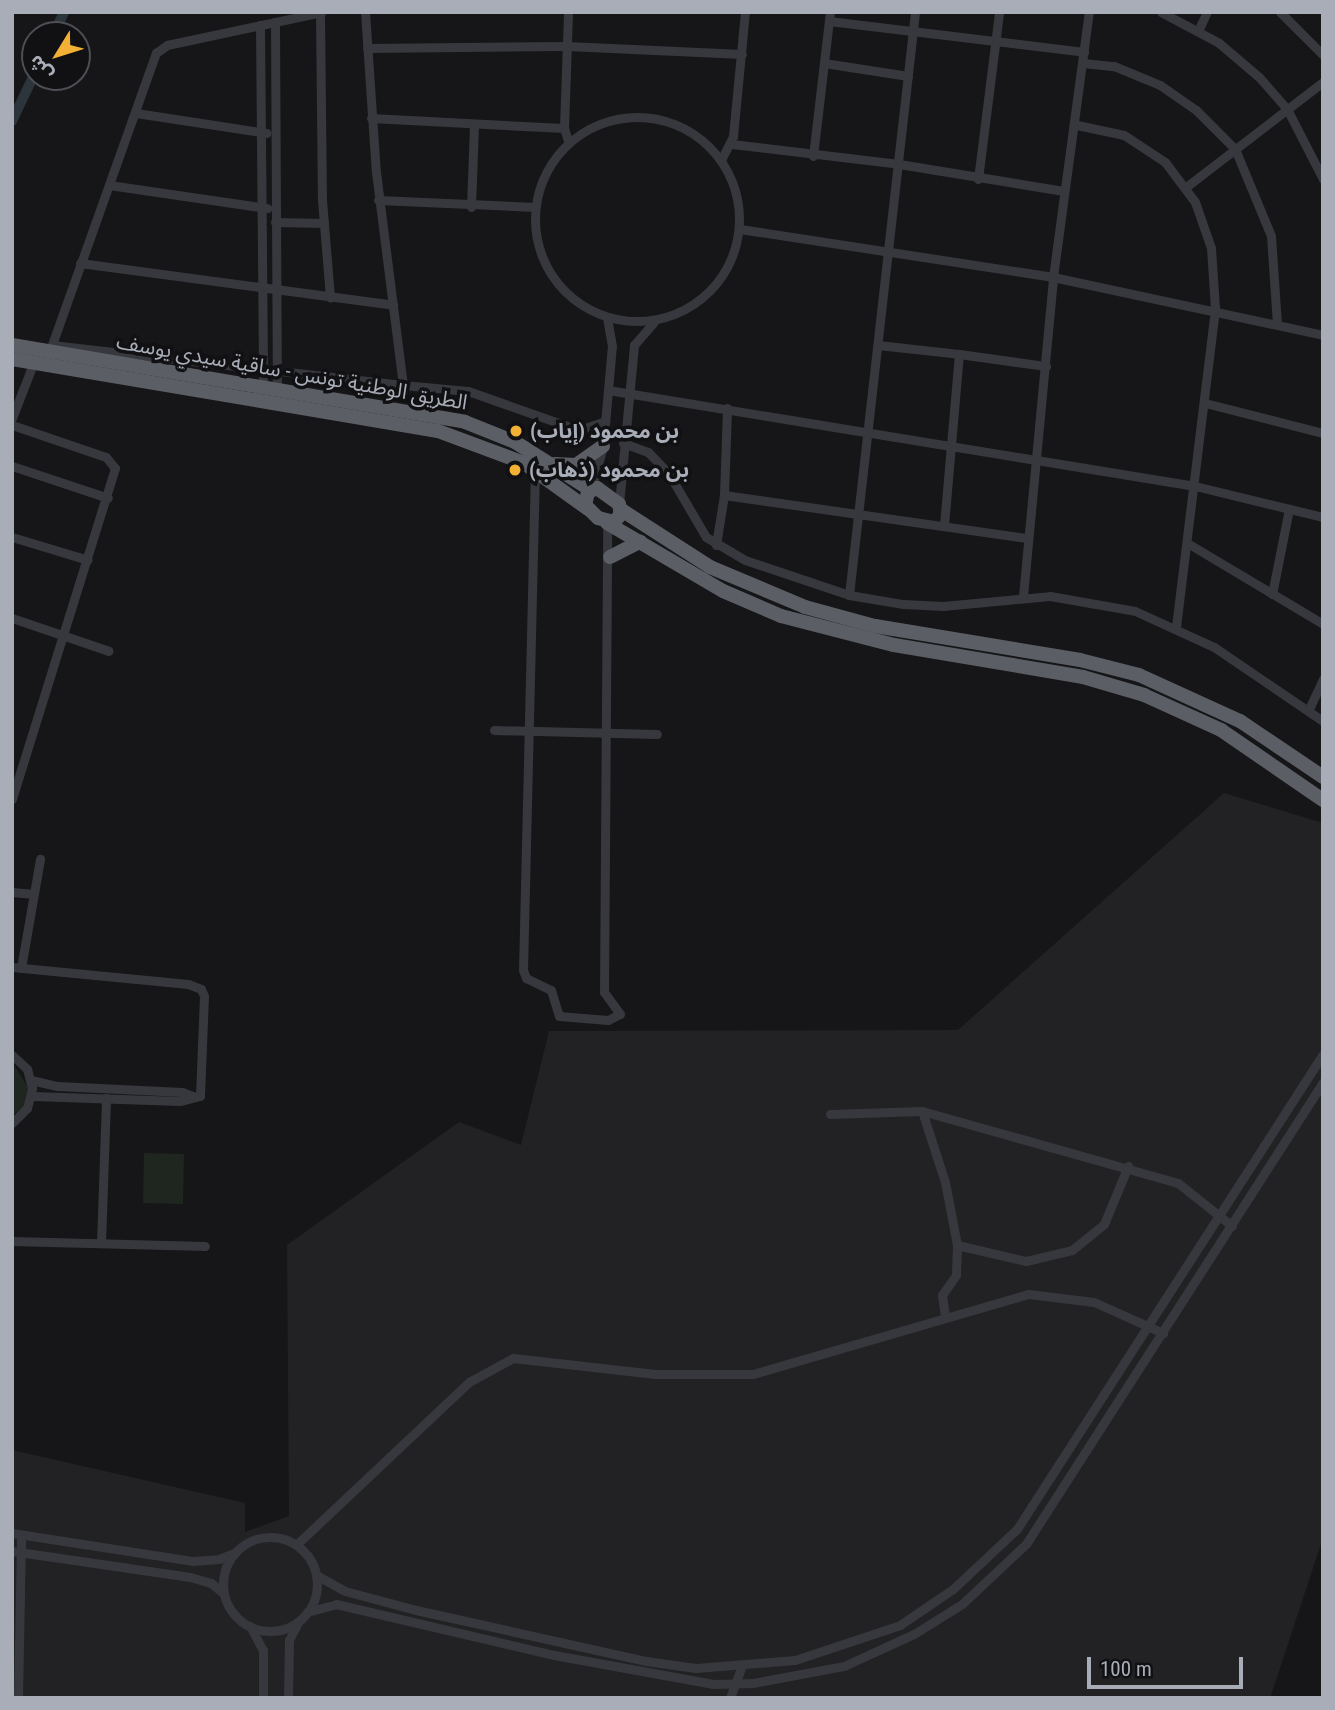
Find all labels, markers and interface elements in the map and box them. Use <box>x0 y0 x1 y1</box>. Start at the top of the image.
north arrow <box>21 21 91 91</box>
text: ش <box>24 51 58 85</box>
street label: الطريق الوطنية تونس - ساقية سيدي يوسف <box>115 329 469 415</box>
place label: بن محمود (إياب) <box>530 418 679 444</box>
marker: بن محمود (إياب) <box>508 423 524 439</box>
place label: بن محمود (ذهاب) <box>529 457 689 483</box>
marker: بن محمود (ذهاب) <box>507 462 523 478</box>
scale bar <box>1090 1644 1246 1688</box>
text: 100 m <box>1100 1657 1152 1681</box>

